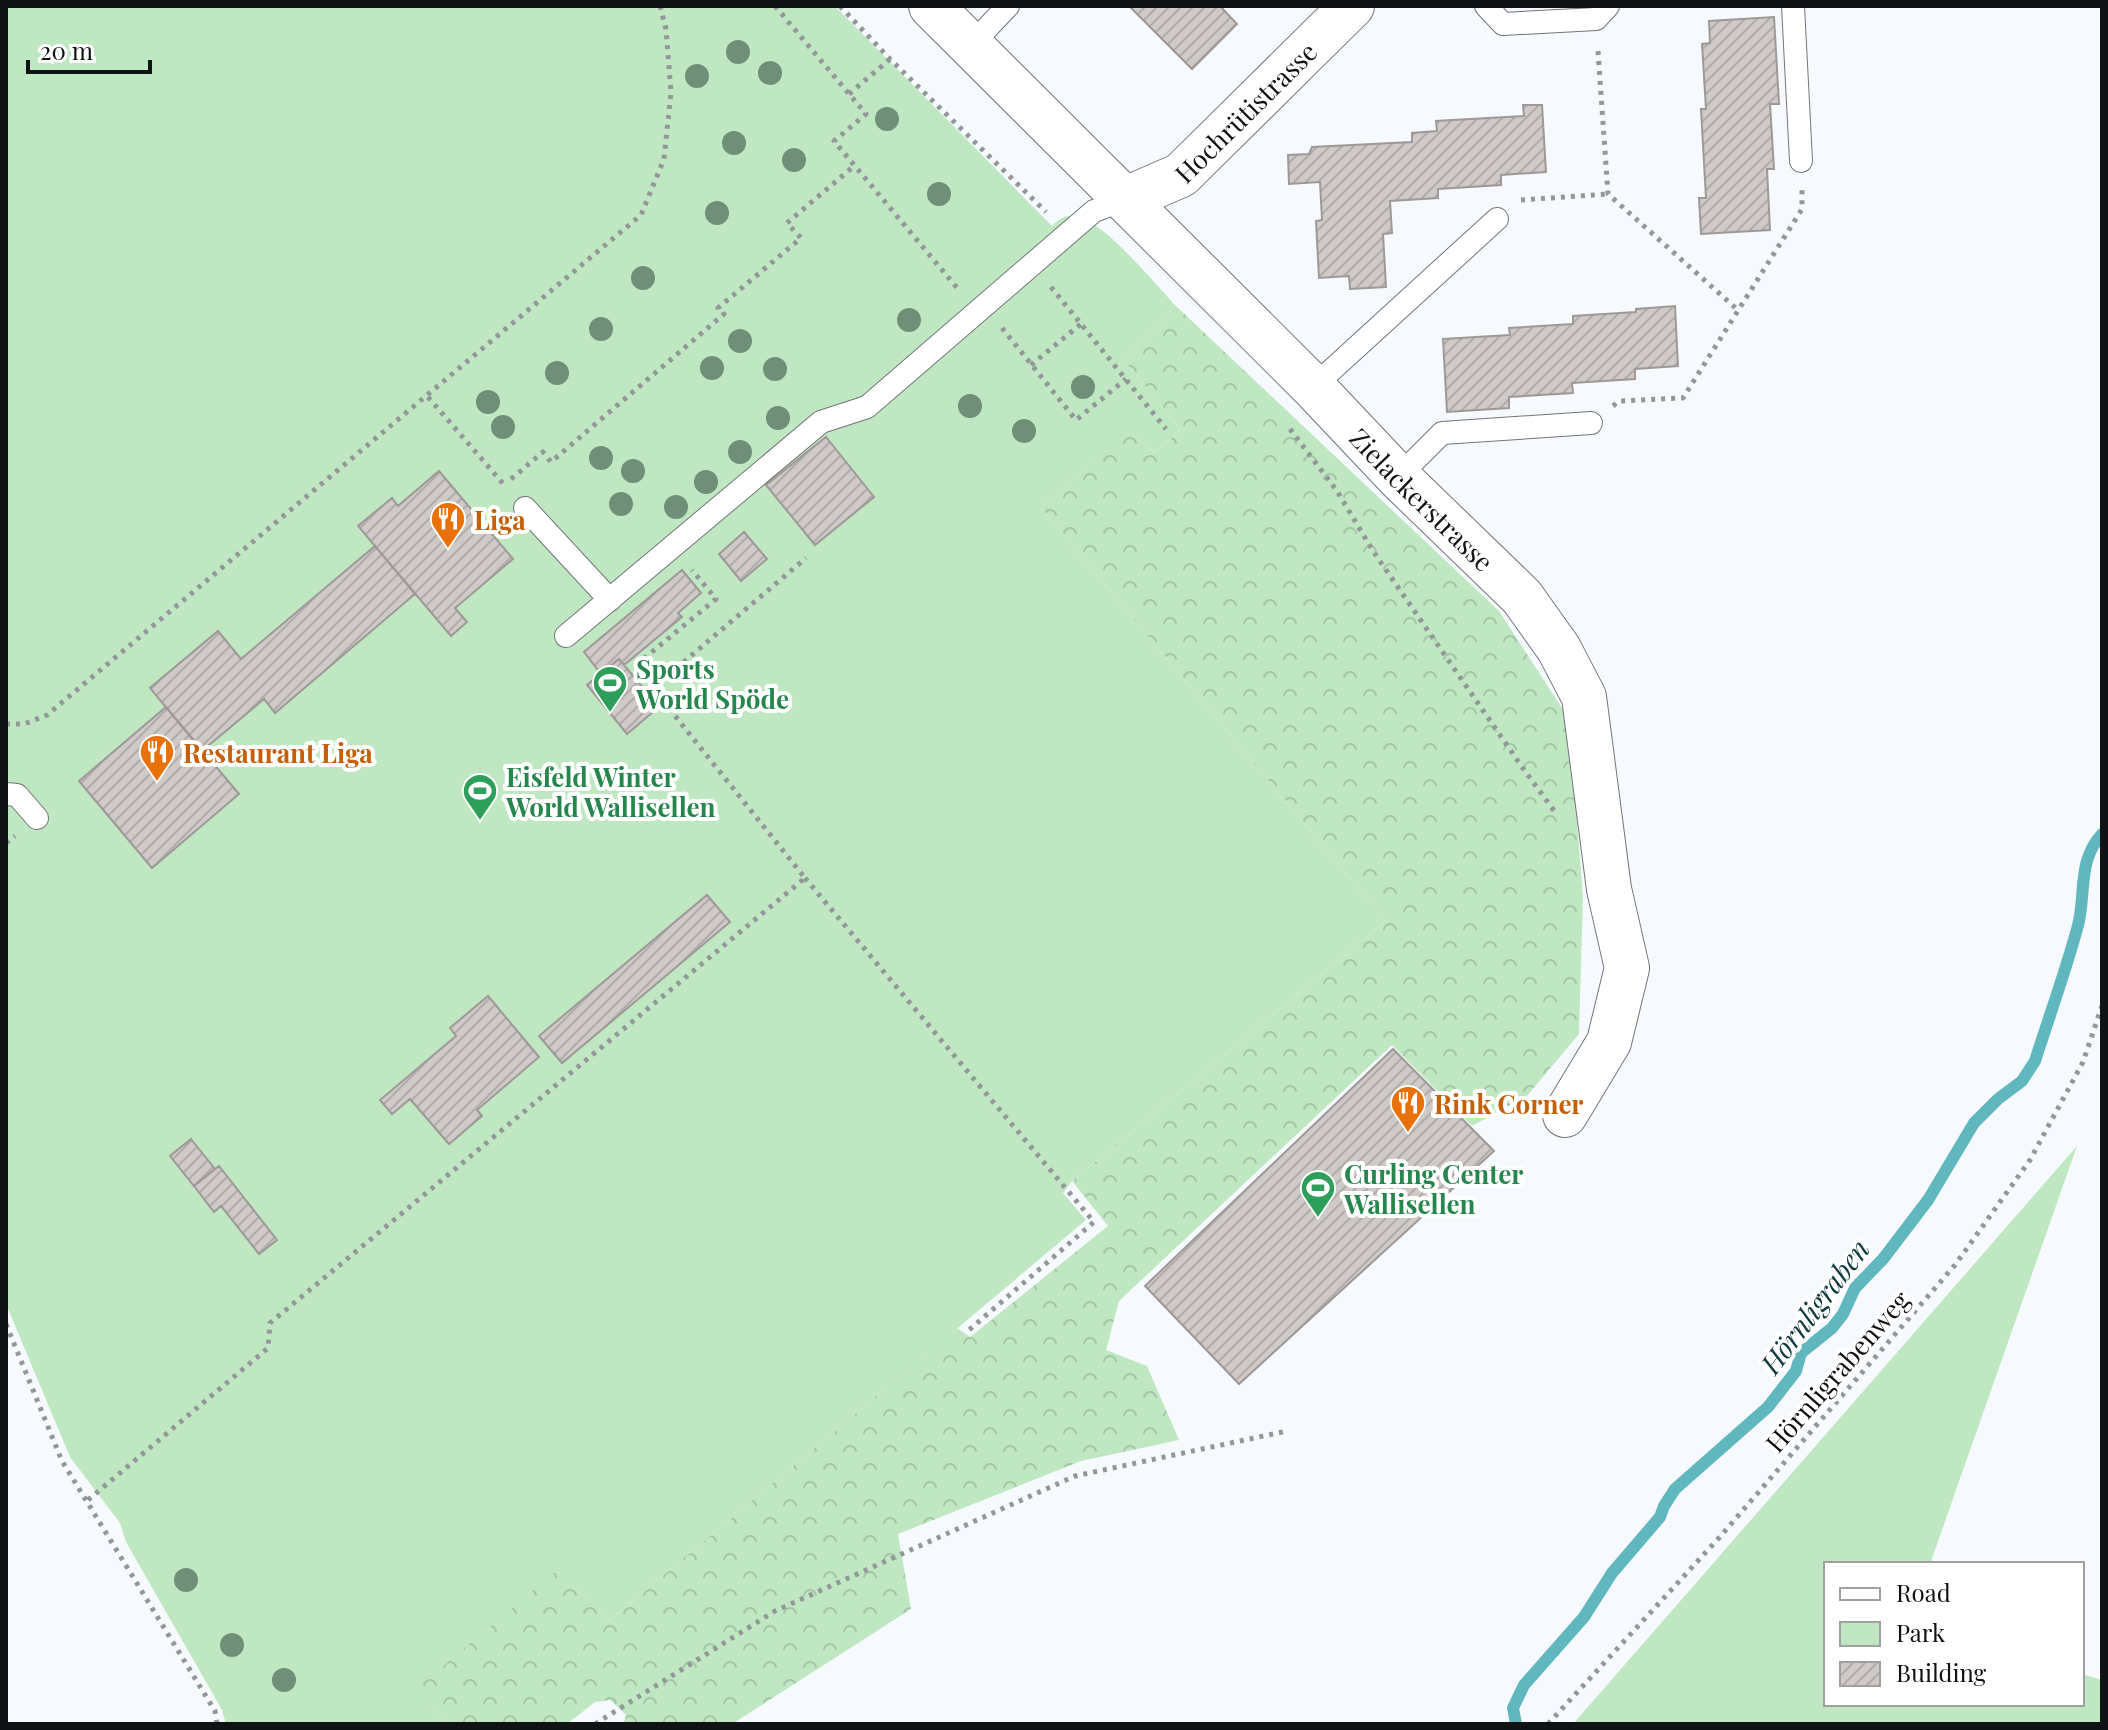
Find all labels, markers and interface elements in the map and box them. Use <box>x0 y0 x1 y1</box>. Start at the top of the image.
scale bar <box>28 24 150 74</box>
text: 20 m <box>40 34 93 66</box>
street label: Hochrütistrasse <box>1166 34 1324 190</box>
street label: Zielackerstrasse <box>1343 420 1502 578</box>
restaurant icon: Liga <box>429 500 467 550</box>
place label: Liga <box>474 502 526 537</box>
place label: Sports World Spöde <box>635 651 789 716</box>
sports icon: Sports World Spöde <box>591 664 629 714</box>
restaurant icon: Restaurant Liga <box>138 733 176 783</box>
place label: Restaurant Liga <box>183 735 373 770</box>
place label: Eisfeld Winter World Wallisellen <box>505 759 715 824</box>
sports icon: Eisfeld Winter World Wallisellen <box>461 772 499 822</box>
restaurant icon: Rink Corner <box>1389 1084 1427 1134</box>
place label: Rink Corner <box>1434 1086 1584 1121</box>
place label: Curling Center Wallisellen <box>1343 1156 1523 1221</box>
sports icon: Curling Center Wallisellen <box>1299 1169 1337 1219</box>
water label: Hörnligraben <box>1751 1231 1877 1382</box>
street label: Hörnligrabenweg <box>1757 1282 1917 1459</box>
legend <box>1824 1562 2084 1706</box>
text: Road <box>1896 1576 1951 1608</box>
text: Park <box>1896 1616 1946 1648</box>
text: Building <box>1896 1656 1987 1688</box>

